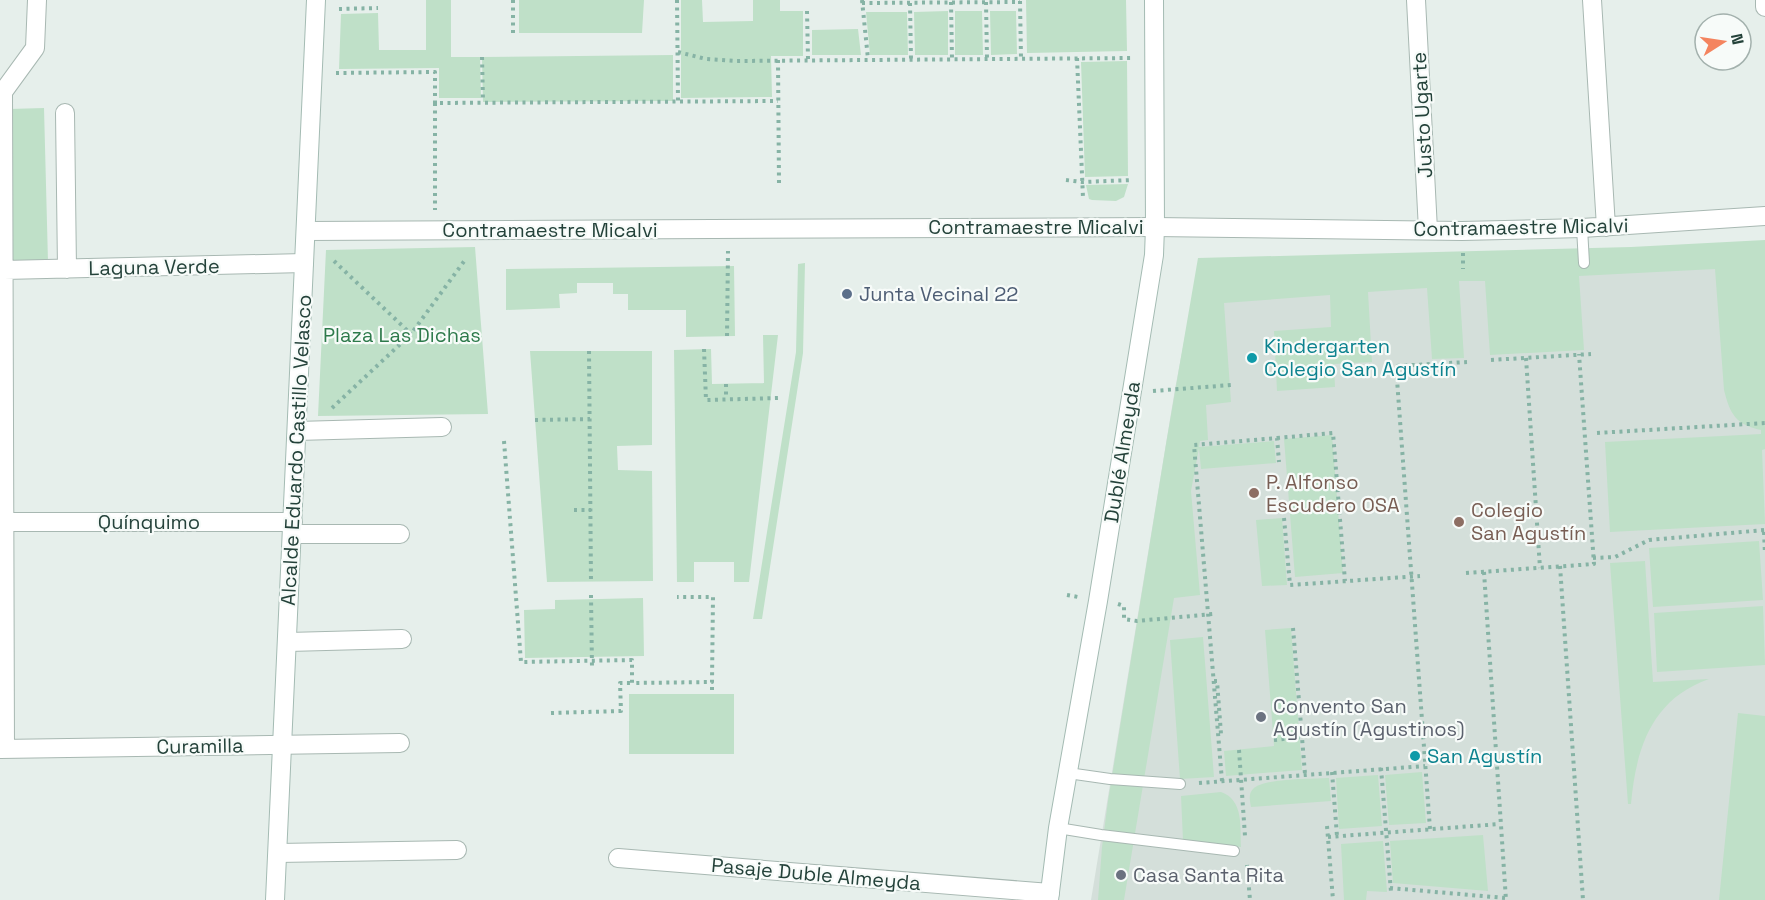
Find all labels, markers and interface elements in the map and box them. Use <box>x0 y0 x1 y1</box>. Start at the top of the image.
north arrow <box>1693 12 1753 72</box>
text: N <box>1726 32 1749 46</box>
street label: Justo Ugarte <box>1406 51 1438 179</box>
street label: Contramaestre Micalvi <box>1413 212 1629 242</box>
street label: Contramaestre Micalvi <box>928 214 1144 240</box>
street label: Contramaestre Micalvi <box>442 217 658 243</box>
street label: Laguna Verde <box>88 253 220 281</box>
place label: Junta Vecinal 22 <box>859 281 1018 307</box>
marker: Junta Vecinal 22 <box>840 287 854 301</box>
street label: Alcalde Eduardo Castillo Velasco <box>275 294 317 606</box>
park label: Plaza Las Dichas <box>323 322 481 348</box>
place label: Kindergarten Colegio San Agustín <box>1264 333 1456 382</box>
marker: Kindergarten Colegio San Agustín <box>1245 351 1259 365</box>
street label: Dublé Almeyda <box>1098 379 1146 525</box>
place label: P. Alfonso Escudero OSA <box>1266 469 1400 518</box>
marker: P. Alfonso Escudero OSA <box>1247 486 1261 500</box>
place label: Colegio San Agustín <box>1471 497 1586 546</box>
street label: Quínquimo <box>98 509 200 535</box>
marker: Colegio San Agustín <box>1452 515 1466 529</box>
place label: Convento San Agustín (Agustinos) <box>1273 693 1465 742</box>
marker: Convento San Agustín (Agustinos) <box>1254 710 1268 724</box>
street label: Curamilla <box>156 732 244 760</box>
place label: San Agustín <box>1427 743 1542 769</box>
marker: San Agustín <box>1408 749 1422 763</box>
street label: Pasaje Duble Almeyda <box>710 852 922 896</box>
place label: Casa Santa Rita <box>1133 862 1284 888</box>
marker: Casa Santa Rita <box>1114 868 1128 882</box>

